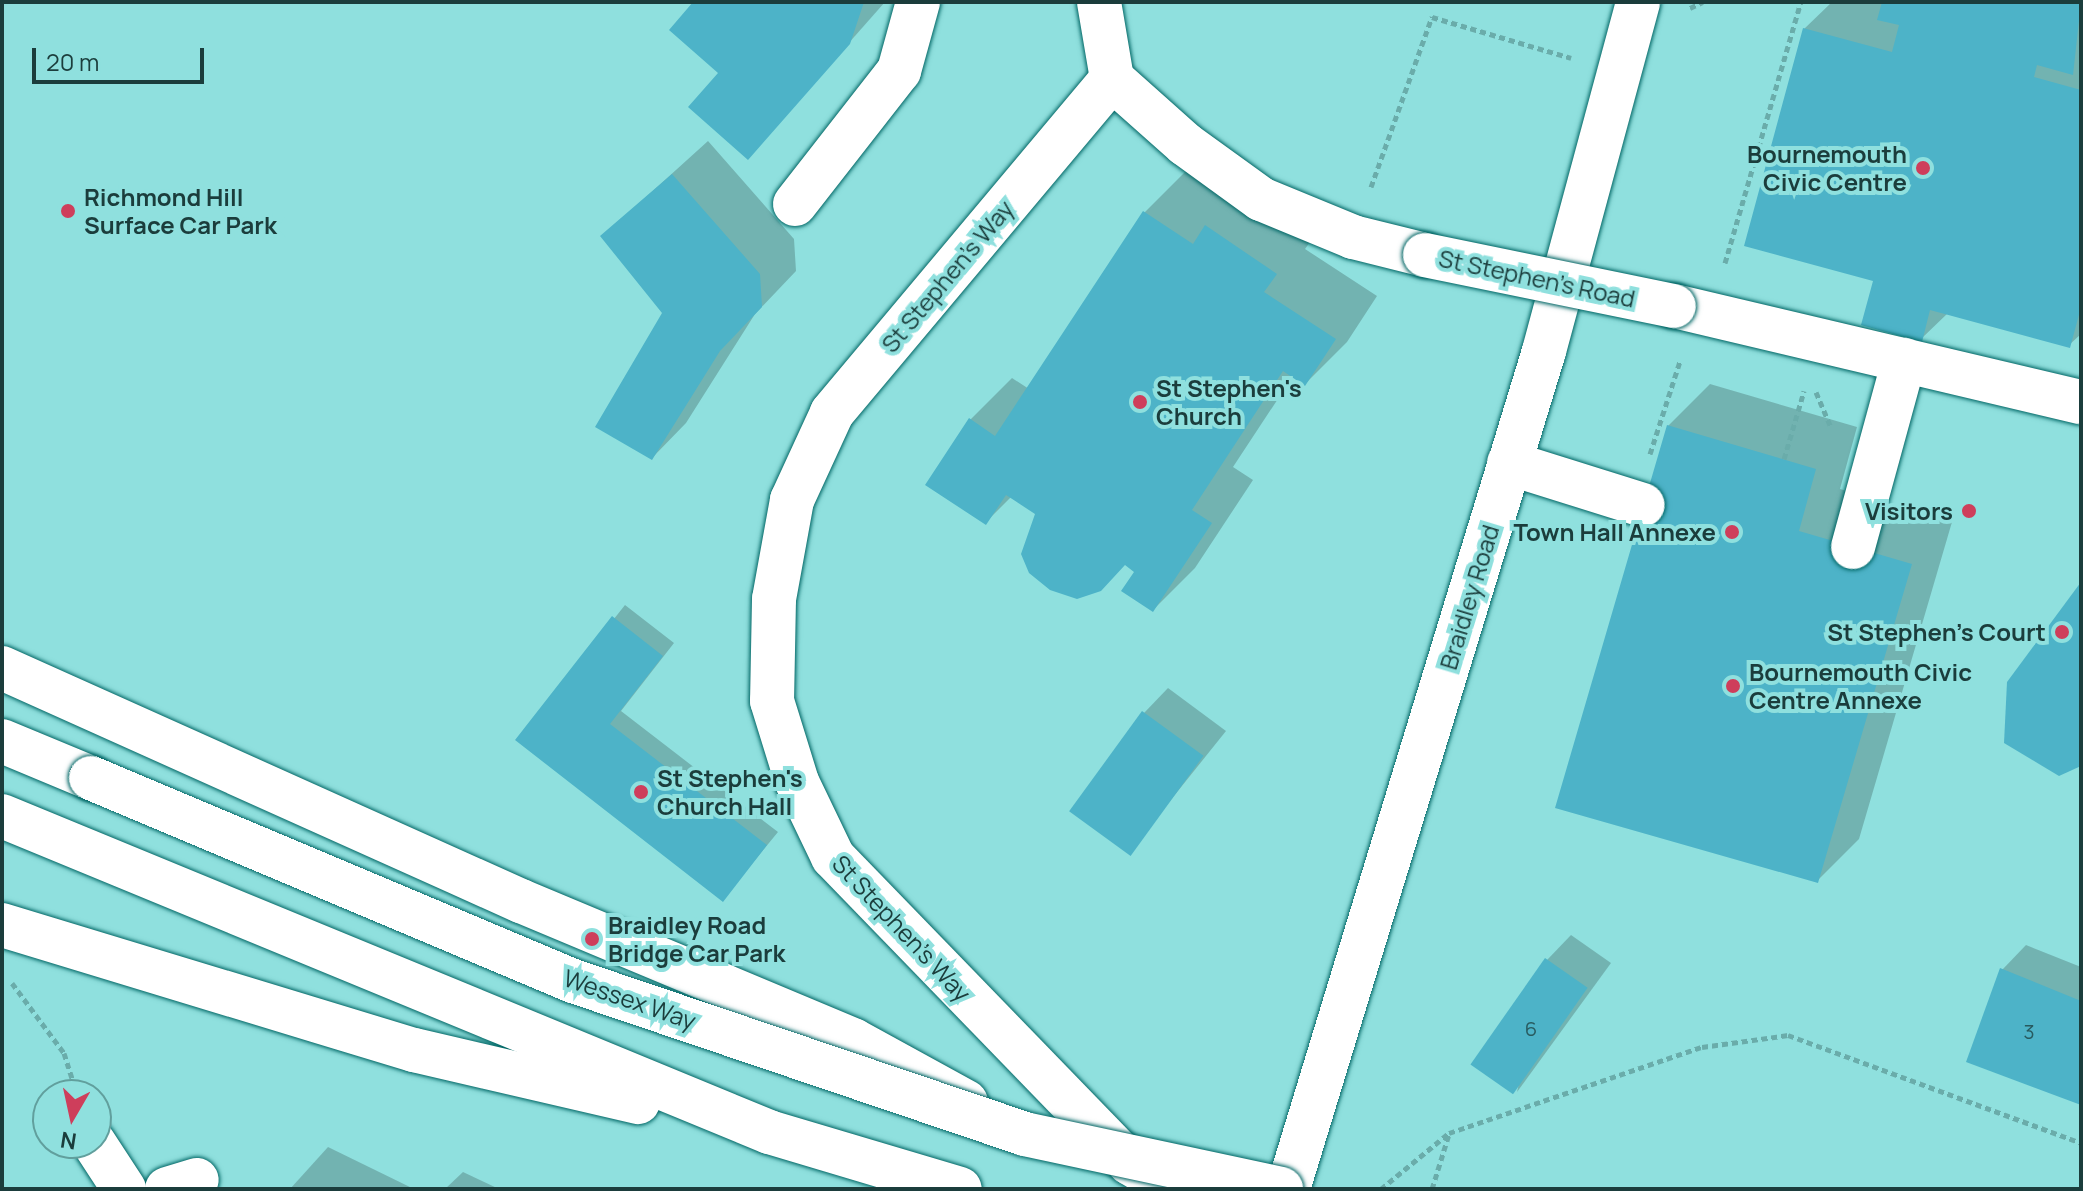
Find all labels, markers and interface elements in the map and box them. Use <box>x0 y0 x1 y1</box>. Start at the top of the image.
scale bar <box>36 32 208 82</box>
text: 20 m <box>46 45 99 78</box>
place label: Bournemouth Civic Centre <box>1747 140 1907 196</box>
marker: Bournemouth Civic Centre <box>1914 159 1932 177</box>
place label: Richmond Hill Surface Car Park <box>84 183 277 239</box>
street label: St Stephen's Way <box>875 194 1019 358</box>
marker: Richmond Hill Surface Car Park <box>59 202 77 220</box>
street label: St Stephen's Road <box>1436 243 1638 313</box>
place label: St Stephen's Church <box>1156 374 1302 430</box>
marker: St Stephen's Church <box>1131 393 1149 411</box>
place label: Visitors <box>1865 497 1953 525</box>
marker: Visitors <box>1960 502 1978 520</box>
place label: Town Hall Annexe <box>1513 518 1716 546</box>
street label: Braidley Road <box>1433 521 1505 673</box>
marker: Town Hall Annexe <box>1723 523 1741 541</box>
place label: St Stephen's Court <box>1828 618 2046 646</box>
marker: St Stephen's Court <box>2053 623 2071 641</box>
place label: Bournemouth Civic Centre Annexe <box>1749 658 1972 714</box>
marker: Bournemouth Civic Centre Annexe <box>1724 677 1742 695</box>
place label: St Stephen's Church Hall <box>657 764 803 820</box>
marker: St Stephen's Church Hall <box>632 783 650 801</box>
street label: St Stephen's Way <box>827 849 977 1007</box>
place label: Braidley Road Bridge Car Park <box>608 911 786 967</box>
marker: Braidley Road Bridge Car Park <box>583 930 601 948</box>
street label: Wessex Way <box>560 963 700 1035</box>
house number: 6 <box>1525 1016 1537 1040</box>
house number: 3 <box>2023 1019 2035 1043</box>
north arrow <box>32 1079 112 1159</box>
text: N <box>58 1125 79 1157</box>

